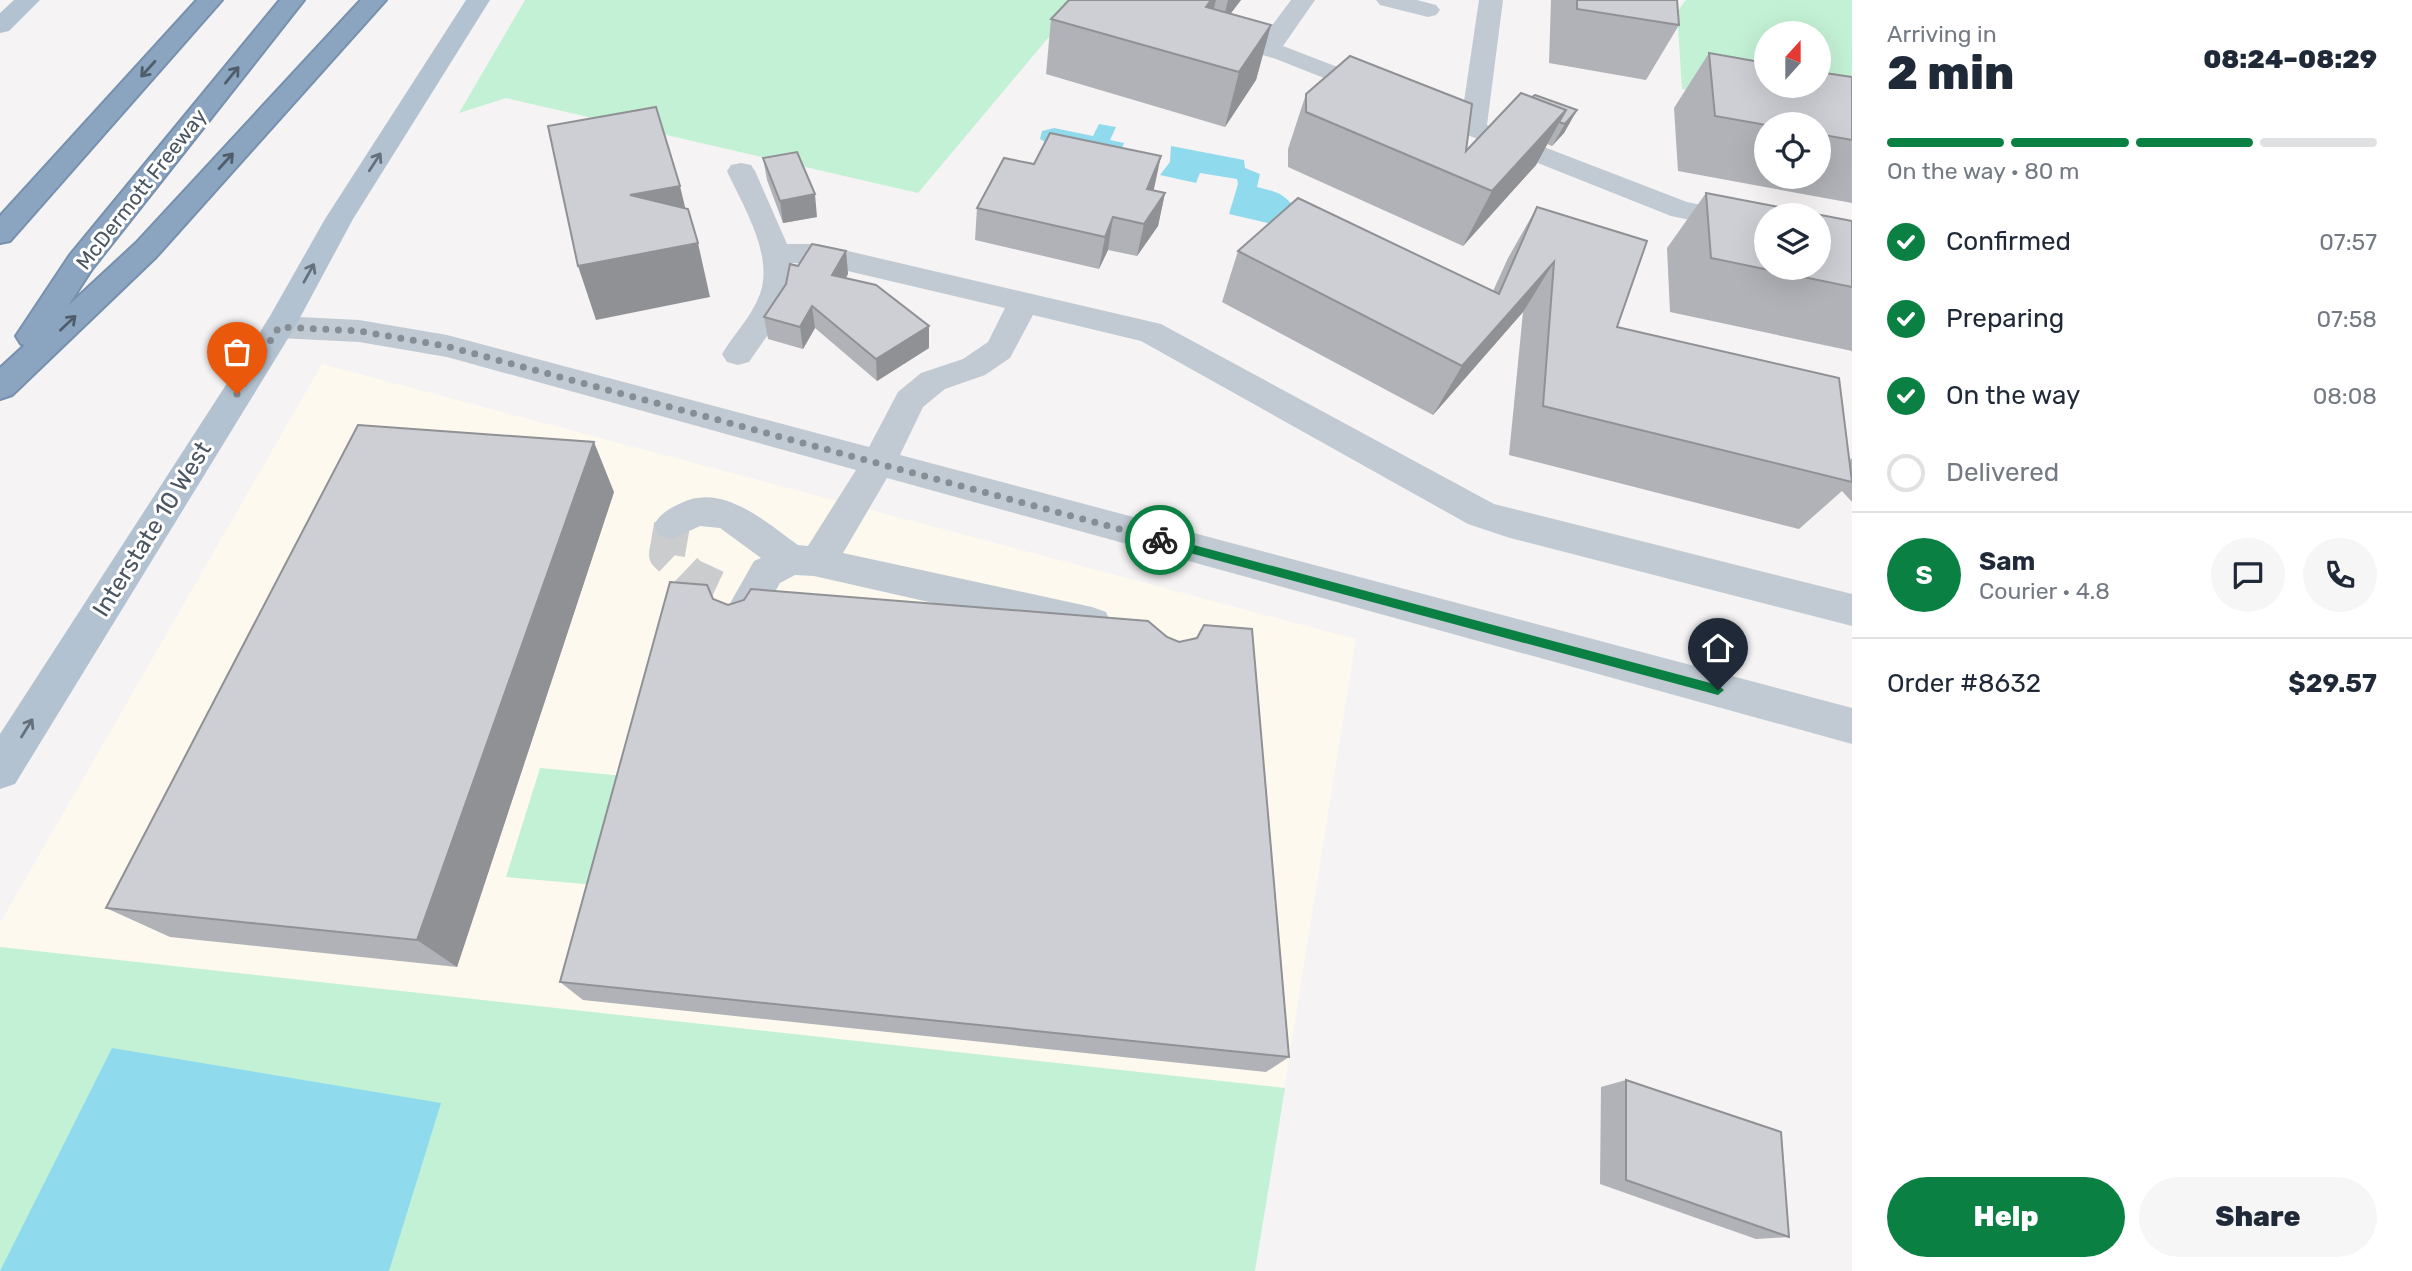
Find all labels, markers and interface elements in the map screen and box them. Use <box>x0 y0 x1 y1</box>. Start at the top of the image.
text: Arriving in <box>1887 20 1997 48</box>
north arrow <box>1754 21 1830 98</box>
map controls <box>1754 21 1831 280</box>
text: 08:24–08:29 <box>2203 44 2377 75</box>
text: 2 min <box>1887 46 2014 101</box>
one-way arrow <box>140 60 156 78</box>
one-way arrow <box>224 67 239 85</box>
street label: McDermott Freeway <box>70 103 212 274</box>
button: locate <box>1754 112 1831 189</box>
one-way arrow <box>218 152 234 170</box>
one-way arrow <box>369 152 383 172</box>
text: On the way · 80 m <box>1887 157 2079 185</box>
button: layers <box>1754 203 1831 280</box>
icon: check <box>1887 223 1925 261</box>
text: Confirmed <box>1946 226 2071 257</box>
text: 07:57 <box>2319 228 2377 256</box>
one-way arrow <box>302 264 316 284</box>
icon: check <box>1887 300 1925 338</box>
text: Preparing <box>1946 303 2064 334</box>
text: 07:58 <box>2316 305 2377 333</box>
one-way arrow <box>59 315 76 332</box>
pin <box>207 322 267 394</box>
icon: bag <box>218 333 256 371</box>
icon: check <box>1887 377 1925 415</box>
text: On the way <box>1946 380 2080 411</box>
text: 08:08 <box>2313 382 2377 410</box>
street label: Interstate 10 West <box>87 436 217 622</box>
text: Delivered <box>1946 457 2059 488</box>
courier <box>1125 505 1195 575</box>
icon: bike <box>1141 521 1179 559</box>
button: chat <box>2211 538 2285 612</box>
button: phone <box>2303 538 2377 612</box>
text: Sam <box>1979 546 2035 577</box>
text: S <box>1915 560 1933 591</box>
text: Courier · 4.8 <box>1979 577 2110 605</box>
pin <box>1688 618 1748 690</box>
icon: home <box>1699 629 1737 667</box>
text: Order #8632 <box>1887 668 2041 699</box>
text: $29.57 <box>2288 668 2377 699</box>
one-way arrow <box>20 718 34 738</box>
button: Help <box>1887 1177 2125 1257</box>
button: Share <box>2139 1177 2377 1257</box>

